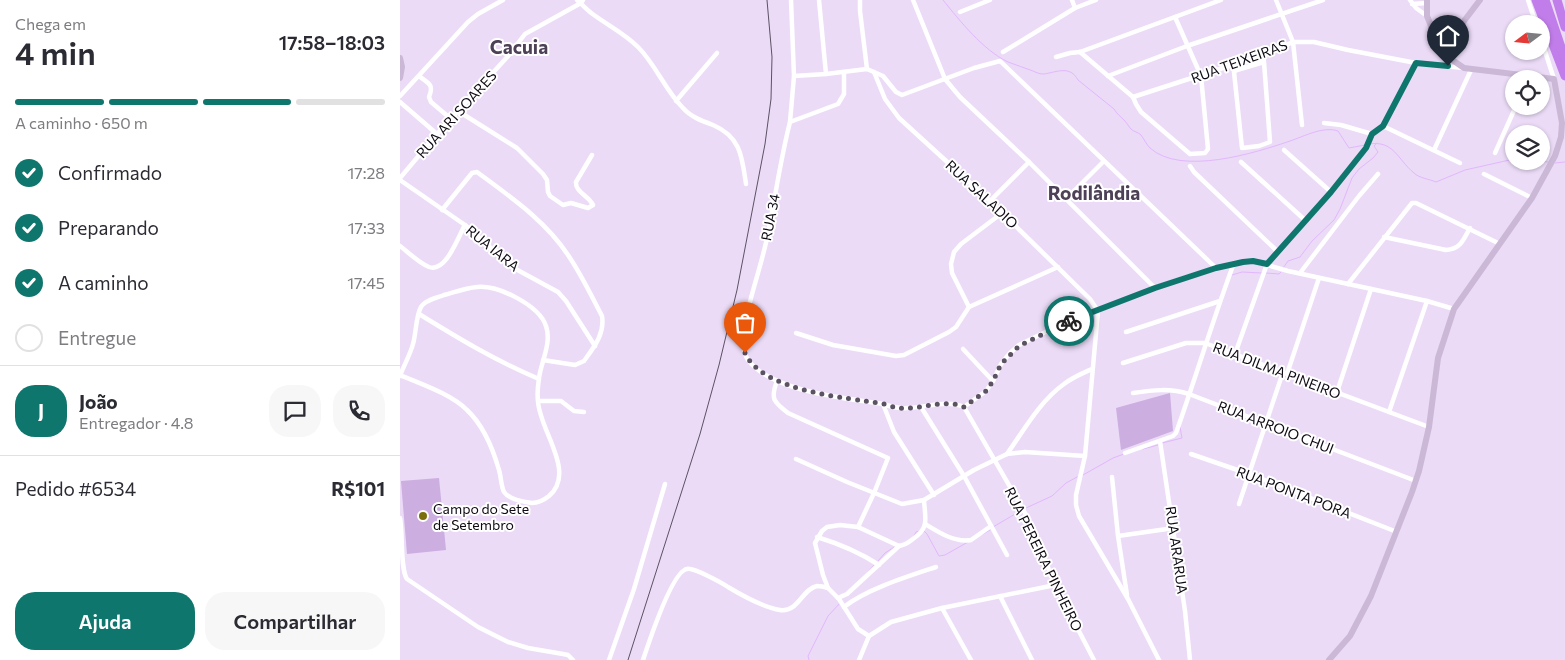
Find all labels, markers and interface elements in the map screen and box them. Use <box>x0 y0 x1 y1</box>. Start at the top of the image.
text: Chega em <box>15 14 86 33</box>
pin <box>1427 15 1469 66</box>
north arrow <box>1505 15 1550 60</box>
map controls <box>1505 15 1550 170</box>
icon: home <box>1434 22 1462 50</box>
text: 17:58–18:03 <box>279 31 385 54</box>
text: 4 min <box>15 32 96 72</box>
district label: Cacuia <box>490 35 548 58</box>
street label: RUA TEIXEIRAS <box>1188 36 1290 86</box>
street label: RUA ARI SOARES <box>412 67 500 161</box>
button: locate <box>1505 70 1550 115</box>
text: A caminho · 650 m <box>15 113 148 132</box>
button: layers <box>1505 125 1550 170</box>
street label: RUA SALADIO <box>942 156 1022 232</box>
icon: check <box>15 159 43 187</box>
text: Confirmado <box>58 161 162 184</box>
text: 17:28 <box>347 163 385 182</box>
district label: Rodilândia <box>1048 181 1140 204</box>
street label: RUA 34 <box>757 191 783 242</box>
icon: check <box>15 214 43 242</box>
text: Preparando <box>58 216 159 239</box>
text: 17:33 <box>348 218 385 237</box>
street label: RUA IARA <box>463 221 523 275</box>
icon: check <box>15 269 43 297</box>
text: A caminho <box>58 271 149 294</box>
text: 17:45 <box>347 273 385 292</box>
courier <box>1044 296 1094 346</box>
pin <box>724 302 766 353</box>
icon: bike <box>1055 307 1083 335</box>
icon: bag <box>731 309 759 337</box>
text: Entregue <box>58 326 136 349</box>
street label: RUA DILMA PINEIRO <box>1211 338 1343 402</box>
button: chat <box>269 385 321 437</box>
button: phone <box>333 385 385 437</box>
text: João <box>79 390 118 413</box>
street label: RUA ARROIO CHUI <box>1215 397 1337 457</box>
text: J <box>38 399 44 422</box>
text: Entregador · 4.8 <box>79 413 194 432</box>
street label: RUA PONTA PORA <box>1234 462 1354 522</box>
text: Pedido #6534 <box>15 477 136 500</box>
text: R$101 <box>331 477 385 500</box>
street label: RUA PEREIRA PINHEIRO <box>1002 484 1086 634</box>
place label: Campo do Sete de Setembro <box>433 500 529 533</box>
street label: RUA ARARUA <box>1162 505 1192 595</box>
marker: Campo do Sete de Setembro <box>417 510 429 522</box>
button: Ajuda <box>15 592 195 650</box>
button: Compartilhar <box>205 592 385 650</box>

